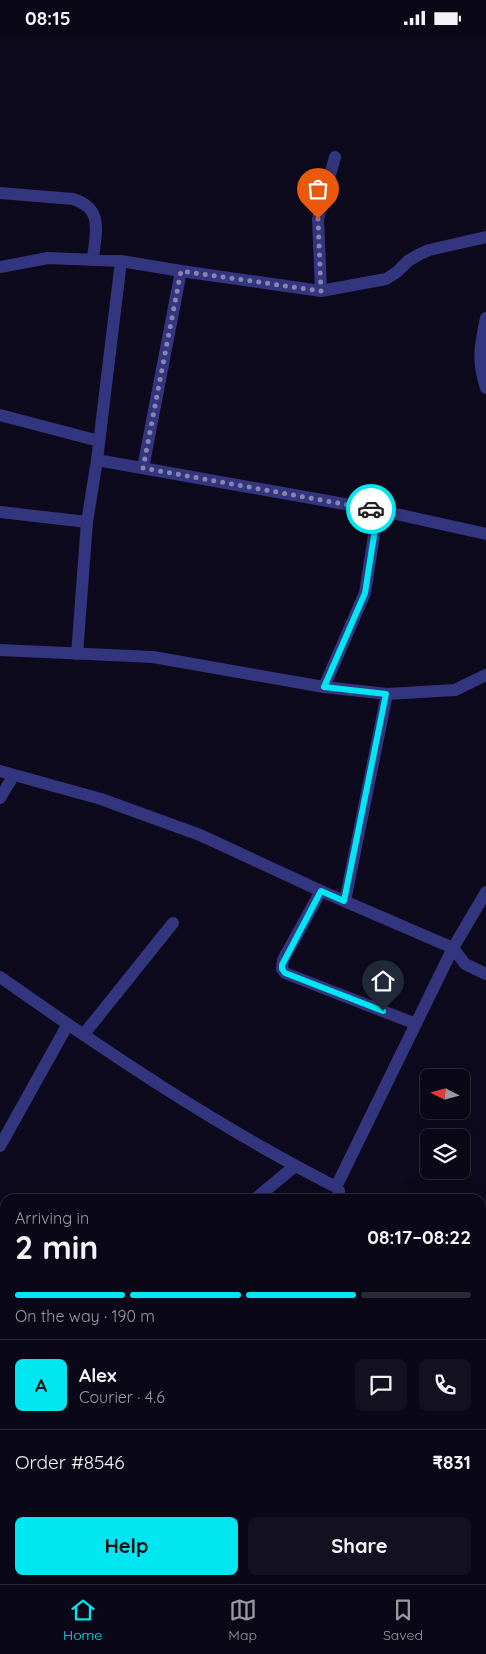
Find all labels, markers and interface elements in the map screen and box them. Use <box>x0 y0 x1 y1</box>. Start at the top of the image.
text: 08:15 <box>25 6 71 30</box>
pin <box>297 168 339 219</box>
icon: bag <box>304 175 332 203</box>
courier <box>346 484 396 534</box>
icon: car <box>357 495 385 523</box>
pin <box>362 960 404 1011</box>
icon: home <box>369 967 397 995</box>
north arrow <box>420 1069 470 1119</box>
map controls <box>420 1069 470 1179</box>
button: layers <box>420 1129 470 1179</box>
text: Arriving in <box>15 1208 89 1228</box>
text: 08:17–08:22 <box>367 1225 471 1249</box>
text: 2 min <box>15 1227 98 1267</box>
text: On the way · 190 m <box>15 1306 155 1326</box>
button: chat <box>355 1359 407 1411</box>
button: phone <box>419 1359 471 1411</box>
text: Alex <box>79 1363 117 1387</box>
text: A <box>35 1373 47 1397</box>
text: Courier · 4.6 <box>79 1387 165 1407</box>
text: Order #8546 <box>15 1450 124 1474</box>
text: ₹831 <box>432 1450 471 1474</box>
button: Help <box>15 1517 238 1575</box>
button: Share <box>248 1517 471 1575</box>
tab: Home <box>63 1596 102 1644</box>
tab: Map <box>228 1596 257 1644</box>
tab: Saved <box>383 1596 423 1644</box>

